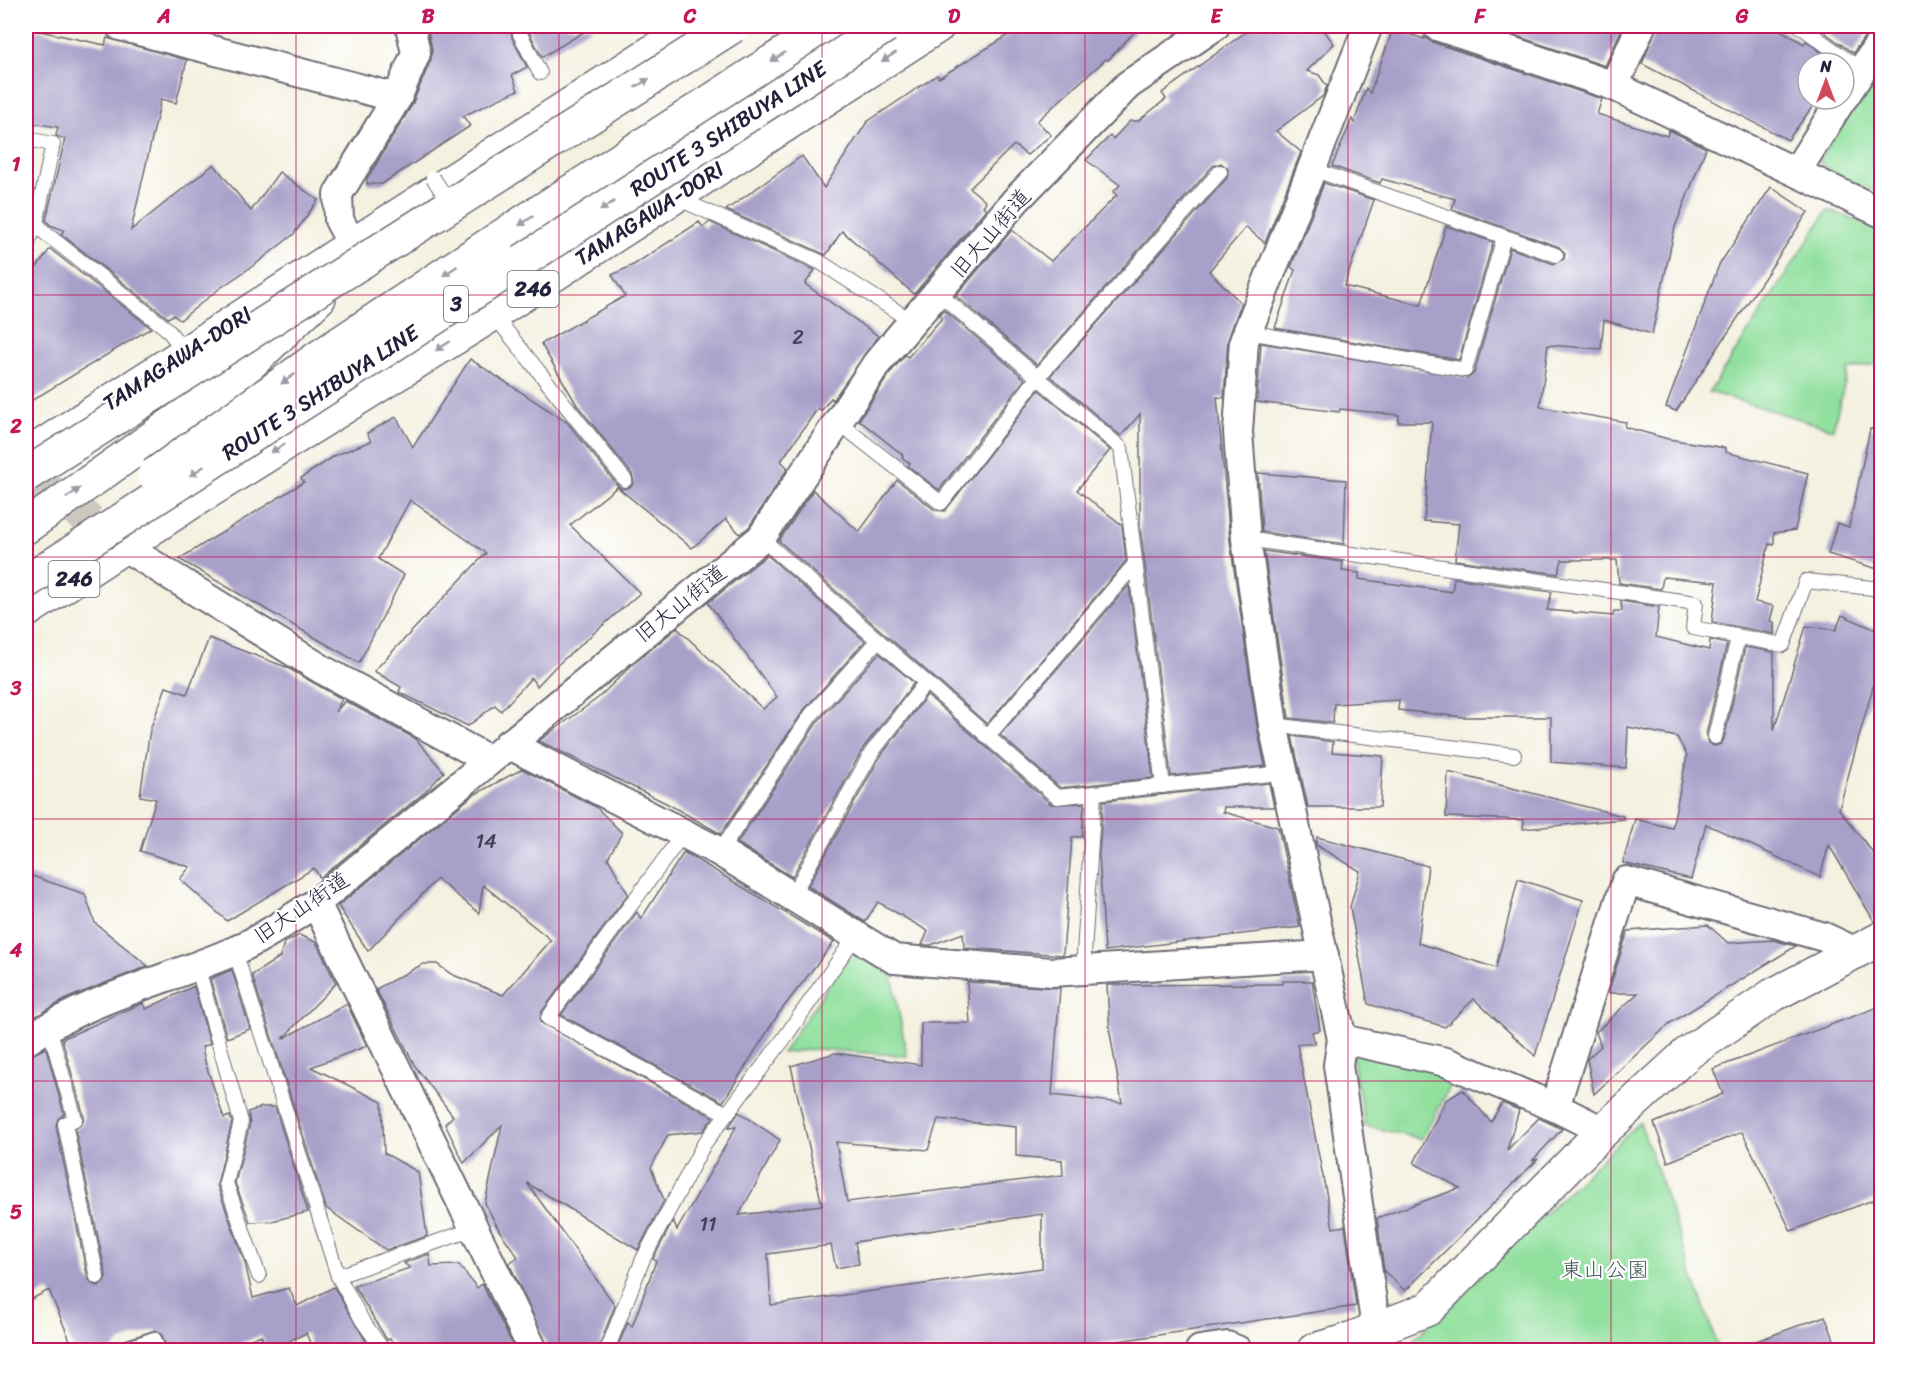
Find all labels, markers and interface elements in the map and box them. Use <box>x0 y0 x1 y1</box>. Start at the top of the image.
text: A <box>156 0 171 34</box>
text: B <box>422 0 435 34</box>
text: C <box>683 0 697 34</box>
text: D <box>948 0 961 34</box>
text: E <box>1210 0 1223 34</box>
text: F <box>1474 0 1487 34</box>
text: G <box>1735 0 1749 34</box>
street label: ROUTE 3 SHIBUYA LINE <box>622 49 836 207</box>
north arrow <box>1796 51 1856 111</box>
one-way arrow <box>769 52 786 63</box>
one-way arrow <box>881 52 897 63</box>
text: N <box>1819 52 1832 81</box>
one-way arrow <box>634 78 650 89</box>
text: 1 <box>12 147 21 182</box>
street label: TAMAGAWA-DORI <box>566 150 732 277</box>
street label: 旧大山街道 <box>940 179 1041 288</box>
one-way arrow <box>599 200 615 211</box>
one-way arrow <box>518 215 534 226</box>
one-way arrow <box>442 265 458 276</box>
road number: 246 <box>508 271 558 307</box>
road number: 3 <box>444 286 468 322</box>
street label: TAMAGAWA-DORI <box>94 295 260 422</box>
street label: ROUTE 3 SHIBUYA LINE <box>214 313 428 471</box>
house number: 2 <box>792 320 804 355</box>
one-way arrow <box>435 340 451 351</box>
one-way arrow <box>280 373 296 385</box>
text: 2 <box>9 409 22 444</box>
one-way arrow <box>270 443 286 454</box>
one-way arrow <box>189 466 205 477</box>
one-way arrow <box>65 487 81 499</box>
street label: 旧大山街道 <box>625 554 735 653</box>
road number: 246 <box>48 561 100 597</box>
text: 3 <box>10 671 22 706</box>
house number: 14 <box>475 824 497 859</box>
street label: 旧大山街道 <box>245 860 358 954</box>
text: 4 <box>9 933 23 968</box>
text: 5 <box>10 1195 22 1230</box>
house number: 11 <box>699 1207 717 1242</box>
park label: 東山公園 <box>1561 1250 1649 1289</box>

